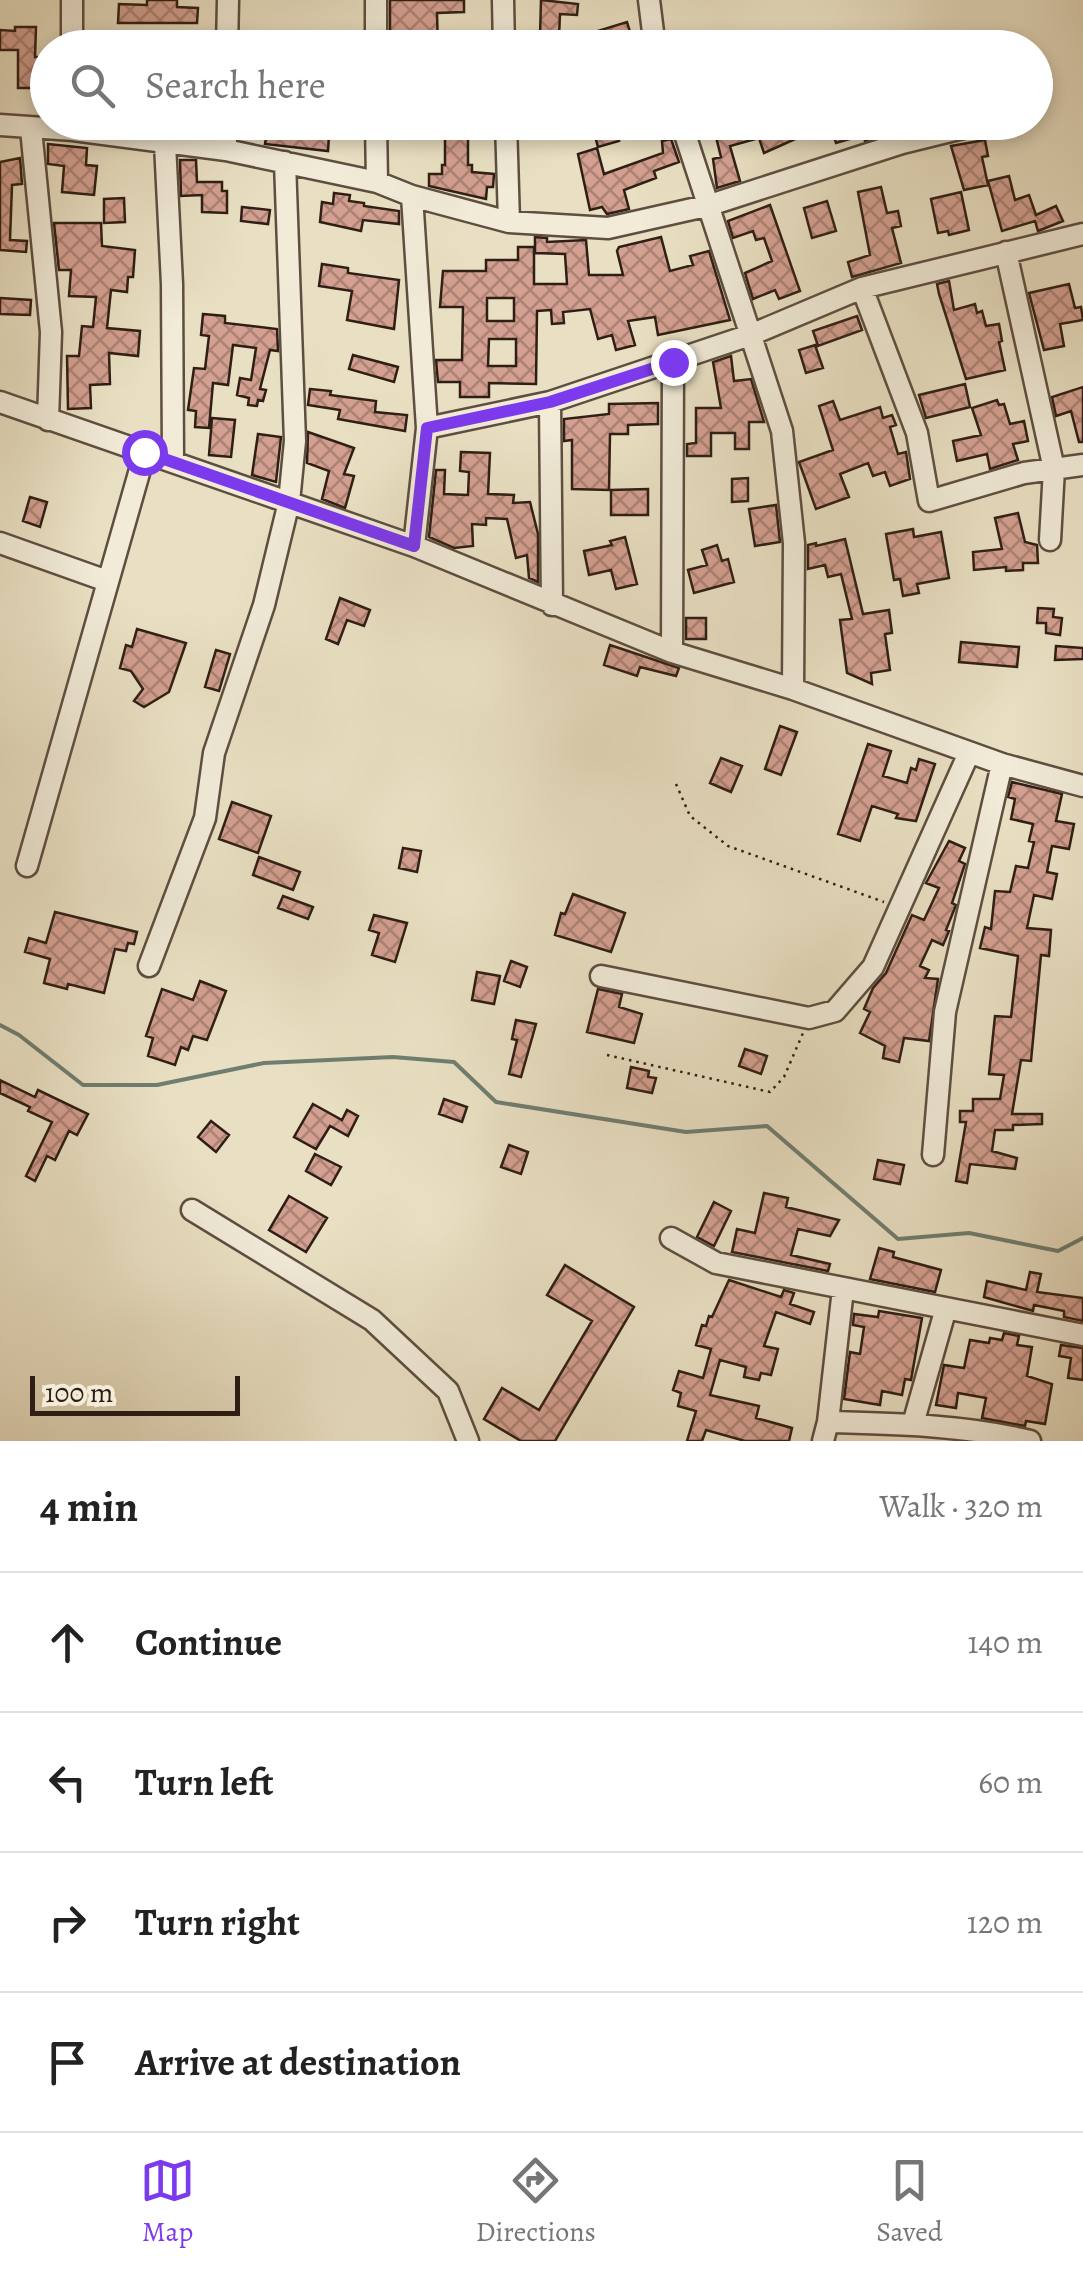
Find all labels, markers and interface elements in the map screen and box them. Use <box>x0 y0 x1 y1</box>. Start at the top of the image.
search box <box>30 30 1053 140</box>
icon: search <box>65 58 120 113</box>
text: Search here <box>145 59 326 111</box>
route end <box>651 340 697 386</box>
route start <box>122 430 168 476</box>
scale bar <box>30 1371 240 1416</box>
text: 100 m <box>45 1374 113 1412</box>
text: 4 min <box>40 1478 138 1535</box>
text: Walk · 320 m <box>880 1484 1043 1528</box>
icon: ahead <box>40 1615 95 1670</box>
text: Continue <box>135 1616 282 1668</box>
text: 140 m <box>968 1620 1043 1664</box>
icon: left <box>40 1755 95 1810</box>
text: Turn left <box>135 1756 274 1808</box>
text: 60 m <box>978 1760 1043 1804</box>
icon: right <box>40 1895 95 1950</box>
text: Turn right <box>135 1896 300 1948</box>
text: 120 m <box>967 1900 1043 1944</box>
icon: arrive <box>40 2035 95 2090</box>
text: Arrive at destination <box>135 2036 461 2088</box>
tab: Map <box>140 2153 195 2251</box>
tab: Directions <box>476 2153 596 2251</box>
tab: Saved <box>876 2153 943 2251</box>

